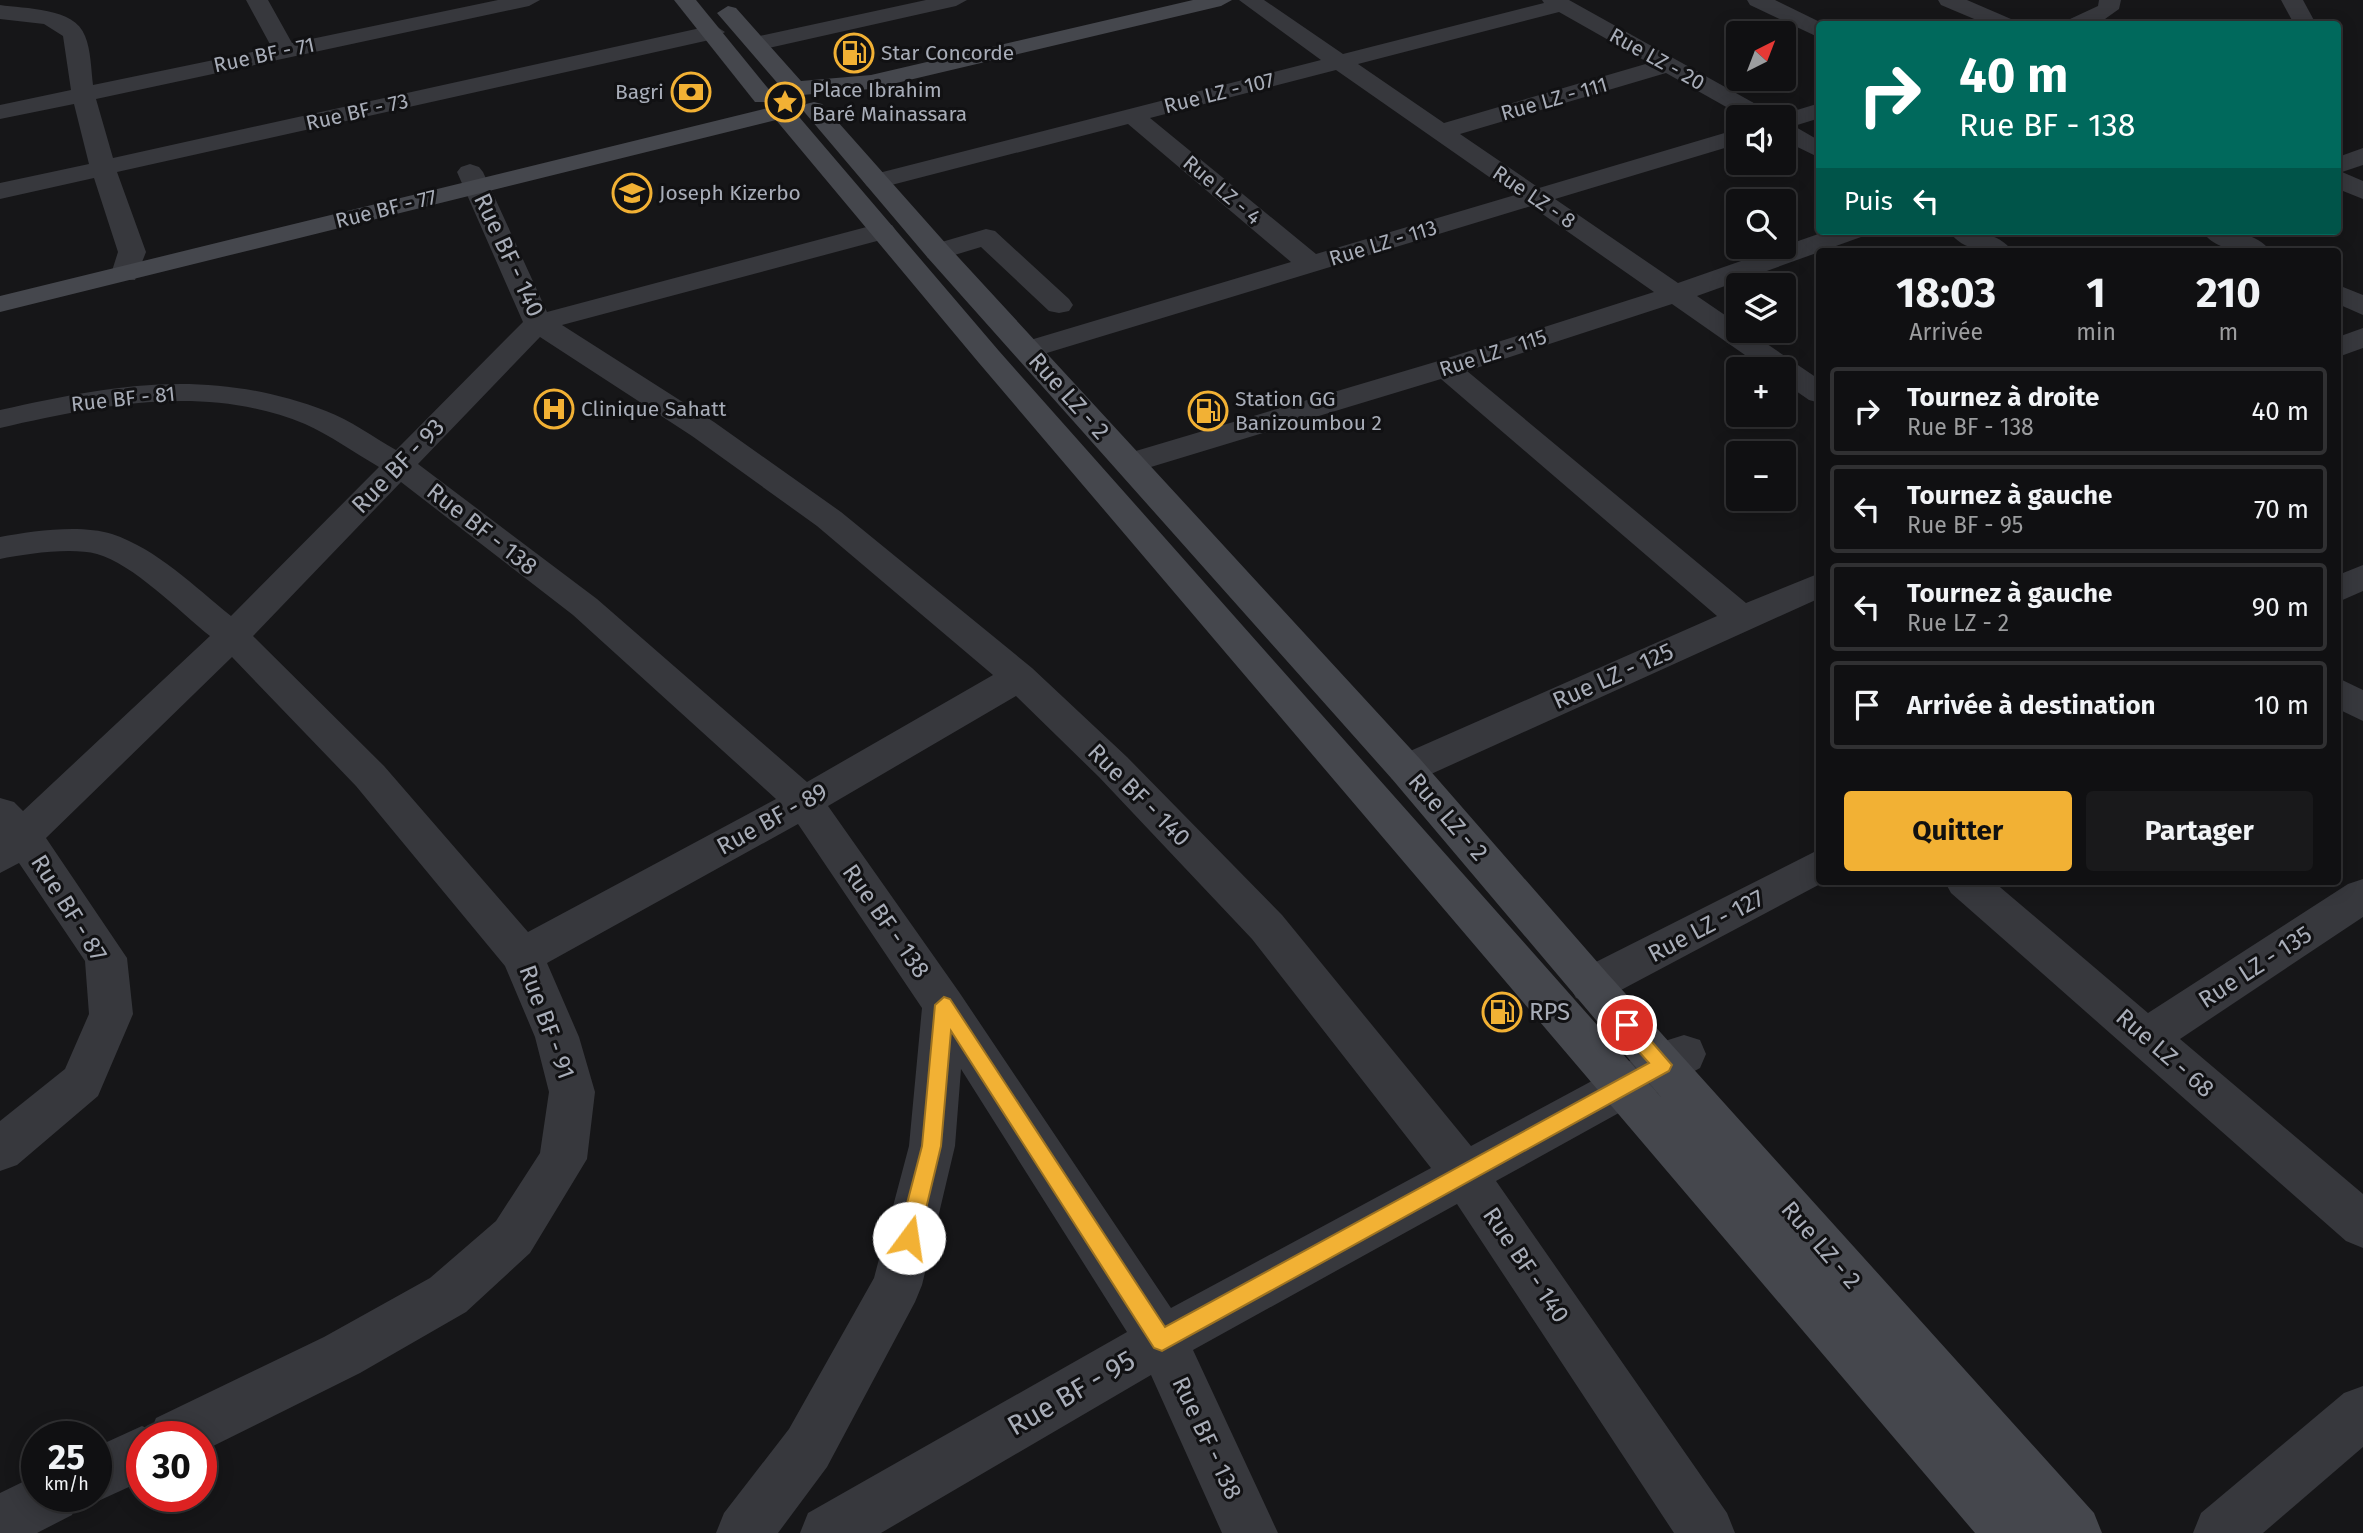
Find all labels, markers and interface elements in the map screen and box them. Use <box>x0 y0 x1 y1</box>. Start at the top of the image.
north arrow <box>1726 21 1796 91</box>
map controls <box>1726 21 1796 511</box>
street label: Rue LZ - 20 <box>1605 22 1709 96</box>
street label: Rue BF - 71 <box>211 32 317 78</box>
fuel station icon: Star Concorde <box>833 32 875 74</box>
place label: Star Concorde <box>881 40 1014 66</box>
text: 40 m <box>1959 46 2068 105</box>
icon: right <box>1844 49 1935 140</box>
street label: Rue LZ - 107 <box>1161 67 1277 119</box>
bank icon: Bagri <box>670 71 712 113</box>
street label: Rue LZ - 111 <box>1498 71 1610 127</box>
place label: Place Ibrahim Baré Mainassara <box>812 77 967 127</box>
place label: Bagri <box>615 79 664 105</box>
place icon: Place Ibrahim Baré Mainassara <box>764 81 806 123</box>
street label: Rue BF - 73 <box>303 88 411 136</box>
button: sound <box>1726 105 1796 175</box>
text: Rue BF - 138 <box>1959 106 2135 144</box>
street label: Rue LZ - 4 <box>1178 150 1266 230</box>
street label: Rue LZ - 8 <box>1488 160 1580 234</box>
school or university icon: Joseph Kizerbo <box>611 172 653 214</box>
place label: Joseph Kizerbo <box>659 180 801 206</box>
icon: left <box>1907 182 1945 220</box>
street label: Rue BF - 77 <box>333 184 439 234</box>
text: Puis <box>1844 186 1893 217</box>
street label: Rue BF - 140 <box>468 189 550 321</box>
button: search <box>1726 189 1796 259</box>
street label: Rue LZ - 113 <box>1326 214 1440 272</box>
text: 18:03 <box>1896 268 1996 318</box>
text: 1 <box>2086 268 2106 318</box>
text: 210 <box>2196 268 2261 318</box>
button: layers <box>1726 273 1796 343</box>
text: Arrivée <box>1909 318 1983 346</box>
text: min <box>2076 318 2116 346</box>
text: m <box>2219 318 2238 346</box>
street label: Rue LZ - 115 <box>1436 323 1550 383</box>
street label: Rue LZ - 2 <box>1023 347 1115 445</box>
button: + <box>1726 357 1796 427</box>
street label: Rue BF - 81 <box>70 381 176 417</box>
text: Tournez à droite <box>1907 382 2099 413</box>
place label: Station GG Banizoumbou 2 <box>1235 386 1382 436</box>
hospital icon: Clinique Sahatt <box>533 388 575 430</box>
fuel station icon: Station GG Banizoumbou 2 <box>1187 390 1229 432</box>
icon: right <box>1848 392 1886 430</box>
place label: Clinique Sahatt <box>581 396 727 422</box>
text: 40 m <box>2251 396 2309 427</box>
street label: Rue BF - 93 <box>346 413 450 519</box>
text: Rue BF - 138 <box>1907 413 2034 441</box>
button: − <box>1726 441 1796 511</box>
street label: Rue BF - 138 <box>421 477 543 581</box>
text: Tournez à gauche <box>1907 480 2112 511</box>
icon: left <box>1848 490 1886 528</box>
text: 70 m <box>2254 494 2309 525</box>
text: Rue BF - 95 <box>1907 511 2023 539</box>
text: Tournez à gauche <box>1907 578 2112 609</box>
icon: left <box>1848 588 1886 626</box>
text: 90 m <box>2252 592 2309 623</box>
text: Rue LZ - 2 <box>1907 609 2009 637</box>
street label: Rue LZ - 125 <box>1548 637 1678 715</box>
icon: arrive <box>1848 686 1886 724</box>
text: Arrivée à destination <box>1907 690 2156 721</box>
text: 10 m <box>2254 690 2309 721</box>
street label: Rue BF - 140 <box>1082 738 1196 852</box>
street label: Rue LZ - 2 <box>1402 768 1494 866</box>
street label: Rue BF - 89 <box>712 777 832 861</box>
button: Quitter <box>1844 791 2072 871</box>
button: Partager <box>2086 791 2313 871</box>
street label: Rue BF - 87 <box>25 850 113 966</box>
street label: Rue BF - 138 <box>837 859 935 983</box>
street label: Rue LZ - 127 <box>1643 884 1769 968</box>
street label: Rue LZ - 135 <box>2193 920 2317 1014</box>
street label: Rue BF - 91 <box>513 961 581 1083</box>
fuel station icon: RPS <box>1481 991 1523 1033</box>
pin <box>1597 995 1657 1055</box>
place label: RPS <box>1529 998 1570 1026</box>
street label: Rue LZ - 68 <box>2110 1003 2220 1103</box>
icon: arrive <box>1608 1006 1646 1044</box>
street label: Rue LZ - 2 <box>1775 1196 1867 1294</box>
position arrow <box>872 1201 946 1275</box>
street label: Rue BF - 140 <box>1477 1202 1575 1328</box>
street label: Rue BF - 95 <box>1001 1343 1141 1443</box>
street label: Rue BF - 138 <box>1166 1372 1248 1504</box>
speed limit sign: 30 <box>126 1421 217 1512</box>
text: 25 <box>48 1436 85 1478</box>
text: km/h <box>44 1473 89 1495</box>

